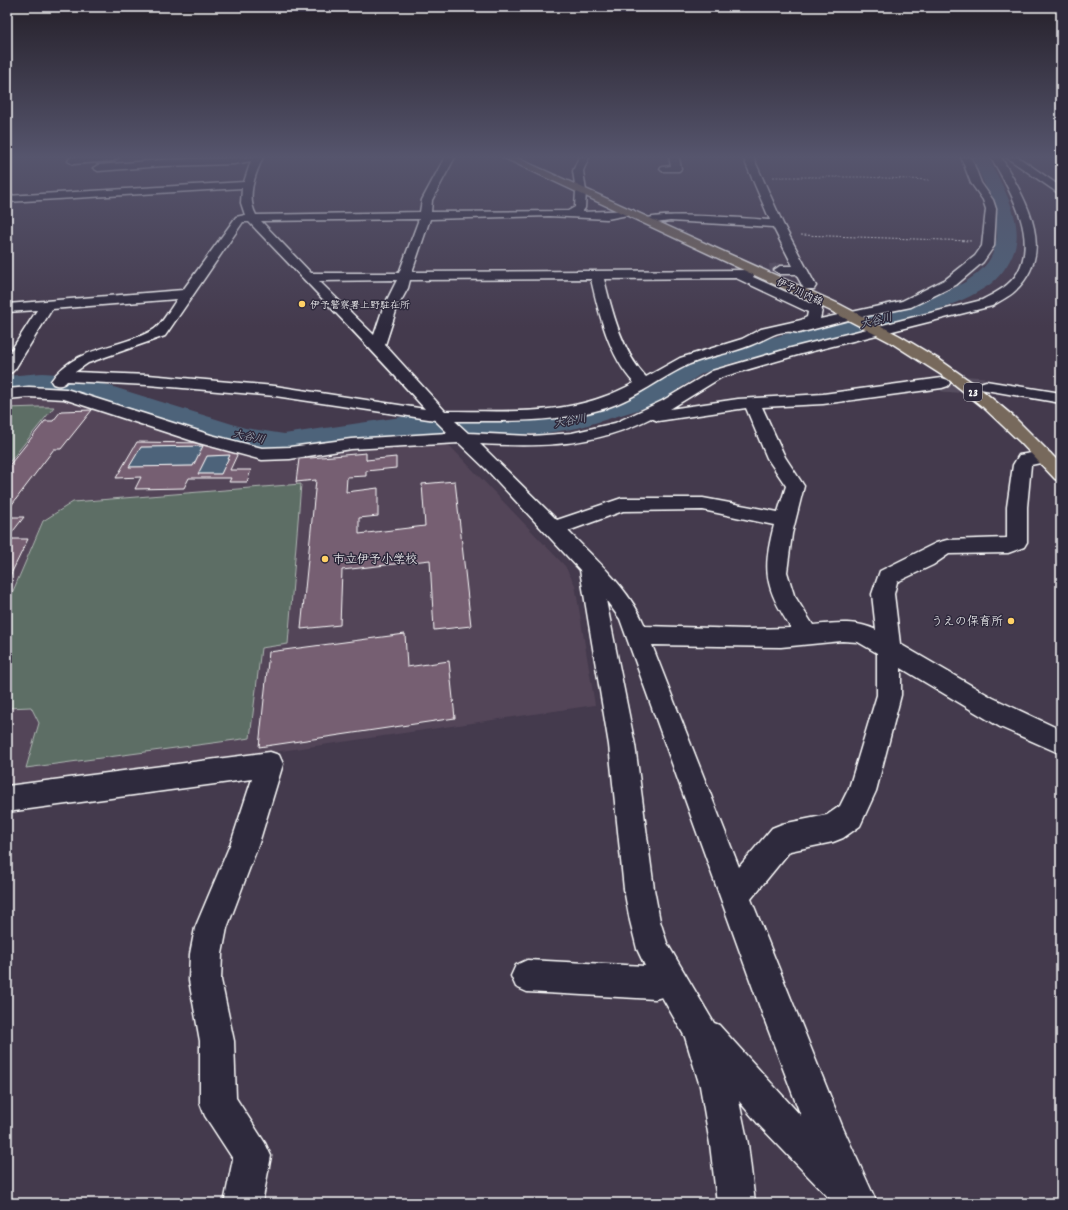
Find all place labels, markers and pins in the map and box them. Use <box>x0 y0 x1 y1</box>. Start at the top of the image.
marker: 伊予警察署上野駐在所 <box>297 299 307 309</box>
place label: 伊予警察署上野駐在所 <box>310 299 410 313</box>
place label: 市立伊予小学校 <box>333 552 417 569</box>
marker: 市立伊予小学校 <box>320 554 330 564</box>
place label: うえの保育所 <box>931 614 1003 631</box>
marker: うえの保育所 <box>1006 616 1016 626</box>

